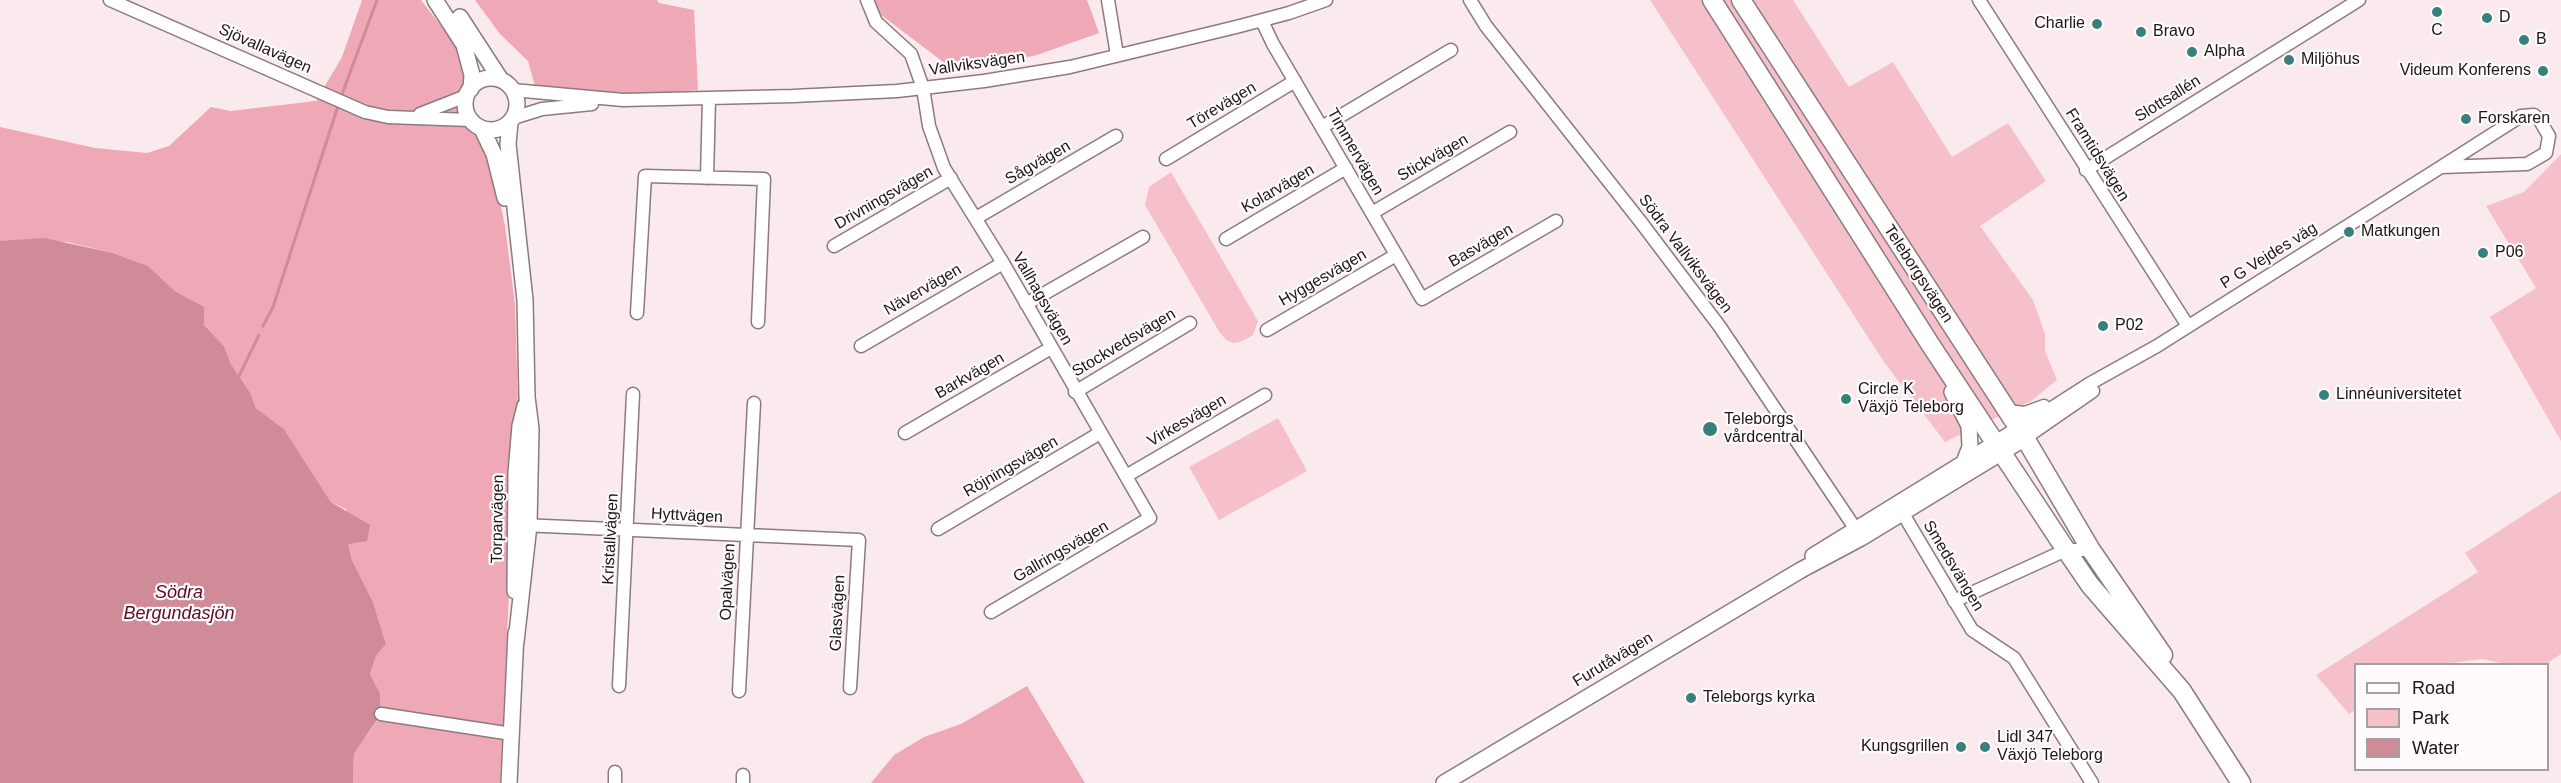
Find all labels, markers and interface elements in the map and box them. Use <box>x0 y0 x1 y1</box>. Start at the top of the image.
marker: C <box>2430 5 2444 19</box>
place label: D <box>2499 8 2511 28</box>
marker: D <box>2480 11 2494 25</box>
place label: Charlie <box>2034 14 2085 34</box>
marker: Charlie <box>2090 17 2104 31</box>
street label: Sjövallavägen <box>216 20 314 78</box>
place label: C <box>2431 21 2443 41</box>
place label: Bravo <box>2153 22 2195 42</box>
marker: Bravo <box>2134 25 2148 39</box>
place label: B <box>2536 30 2547 50</box>
marker: B <box>2517 33 2531 47</box>
place label: Alpha <box>2204 42 2245 62</box>
marker: Alpha <box>2185 45 2199 59</box>
street label: Vallviksvägen <box>928 48 1026 80</box>
place label: Miljöhus <box>2301 50 2360 70</box>
marker: Miljöhus <box>2282 53 2296 67</box>
place label: Videum Konferens <box>2400 61 2531 81</box>
marker: Videum Konferens <box>2536 64 2550 78</box>
street label: Slottsallén <box>2132 71 2204 127</box>
street label: Törevägen <box>1184 78 1260 134</box>
street label: Timmervägen <box>1322 105 1388 199</box>
street label: Framtidsvägen <box>2061 105 2133 205</box>
place label: Forskaren <box>2478 109 2550 129</box>
marker: Forskaren <box>2459 112 2473 126</box>
street label: Stickvägen <box>1394 130 1472 186</box>
street label: Sågvägen <box>1002 137 1074 189</box>
street label: Kolarvägen <box>1238 160 1318 218</box>
street label: Drivningsvägen <box>831 162 937 234</box>
street label: Södra Vallviksvägen <box>1634 191 1736 317</box>
street label: P G Vejdes väg <box>2217 219 2321 293</box>
street label: Basvägen <box>1445 220 1517 272</box>
street label: Teleborgsvägen <box>1879 221 1957 327</box>
place label: Matkungen <box>2361 222 2440 242</box>
marker: Matkungen <box>2342 225 2356 239</box>
place label: P06 <box>2495 243 2523 263</box>
street label: Hyggesvägen <box>1276 245 1370 311</box>
marker: P06 <box>2476 246 2490 260</box>
street label: Vallhagsvägen <box>1008 249 1076 349</box>
street label: Nävervägen <box>881 260 965 320</box>
street label: Stockvedsvägen <box>1069 305 1179 381</box>
place label: P02 <box>2115 316 2143 336</box>
marker: P02 <box>2096 319 2110 333</box>
street label: Barkvägen <box>932 349 1008 403</box>
place label: Circle K Växjö Teleborg <box>1858 380 1964 418</box>
place label: Linnéuniversitetet <box>2336 385 2461 405</box>
marker: Linnéuniversitetet <box>2317 388 2331 402</box>
street label: Virkesvägen <box>1144 391 1230 451</box>
marker: Circle K Växjö Teleborg <box>1839 392 1853 406</box>
place label: Teleborgs vårdcentral <box>1724 410 1803 448</box>
marker: Teleborgs vårdcentral <box>1701 420 1719 438</box>
street label: Röjningsvägen <box>960 432 1062 502</box>
street label: Torparvägen <box>488 474 508 564</box>
street label: Kristallvägen <box>599 493 623 585</box>
street label: Hyttvägen <box>651 505 723 527</box>
street label: Gallringsvägen <box>1010 517 1112 587</box>
street label: Smedsvängen <box>1918 517 1988 615</box>
street label: Opalvägen <box>716 543 740 621</box>
street label: Glasvägen <box>826 574 850 652</box>
water label: Södra Bergundasjön <box>123 582 235 624</box>
street label: Furutåvägen <box>1570 629 1656 691</box>
legend <box>2354 663 2549 771</box>
text: Road <box>2412 678 2455 698</box>
place label: Teleborgs kyrka <box>1703 688 1815 708</box>
marker: Teleborgs kyrka <box>1684 691 1698 705</box>
text: Park <box>2412 708 2449 728</box>
place label: Lidl 347 Växjö Teleborg <box>1997 728 2103 766</box>
place label: Kungsgrillen <box>1861 737 1949 757</box>
text: Water <box>2412 738 2459 758</box>
marker: Kungsgrillen <box>1954 740 1968 754</box>
marker: Lidl 347 Växjö Teleborg <box>1978 740 1992 754</box>

